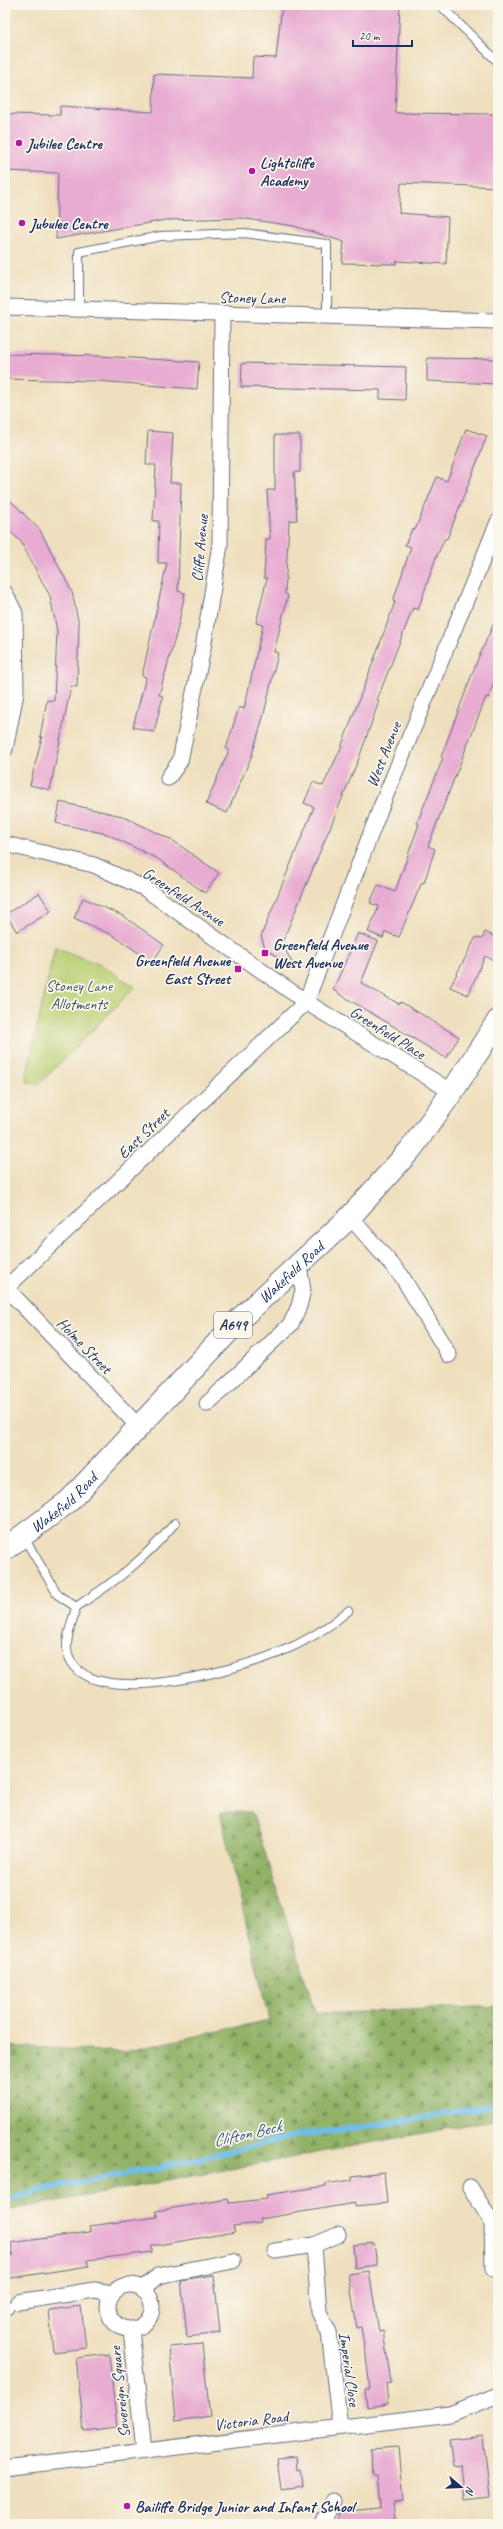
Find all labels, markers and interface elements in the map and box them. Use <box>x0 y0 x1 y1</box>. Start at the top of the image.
scale bar <box>353 22 412 48</box>
text: 20 m <box>359 28 381 44</box>
place label: Jubilee Centre <box>26 134 104 154</box>
marker: Jubilee Centre <box>14 138 24 148</box>
place label: Lightcliffe Academy <box>260 153 315 191</box>
marker: Lightcliffe Academy <box>247 166 257 176</box>
place label: Jubulee Centre <box>29 214 109 234</box>
marker: Jubulee Centre <box>17 218 27 228</box>
street label: Stoney Lane <box>219 287 287 309</box>
street label: Cliffe Avenue <box>187 512 213 582</box>
street label: West Avenue <box>362 717 407 790</box>
street label: Greenfield Avenue <box>139 863 230 932</box>
place label: Greenfield Avenue West Avenue <box>273 935 370 973</box>
marker: Greenfield Avenue West Avenue <box>260 948 270 958</box>
place label: Greenfield Avenue East Street <box>135 951 232 989</box>
marker: Greenfield Avenue East Street <box>233 964 243 974</box>
park label: Stoney Lane Allotments <box>46 976 114 1014</box>
street label: Greenfield Place <box>346 1002 430 1065</box>
street label: East Street <box>114 1103 175 1163</box>
street label: Wakefield Road <box>255 1236 330 1308</box>
road number: A649 <box>214 1312 252 1338</box>
street label: Holme Street <box>53 1313 117 1379</box>
street label: Wakefield Road <box>27 1467 103 1537</box>
water label: Clifton Beck <box>211 2115 286 2151</box>
street label: Imperial Close <box>334 2331 364 2409</box>
street label: Sovereign Square <box>105 2343 135 2439</box>
street label: Victoria Road <box>213 2406 292 2435</box>
north arrow <box>441 2467 481 2507</box>
text: N <box>462 2485 478 2498</box>
place label: Bailiffe Bridge Junior and Infant School <box>135 2497 357 2517</box>
marker: Bailiffe Bridge Junior and Infant School <box>122 2501 132 2511</box>

